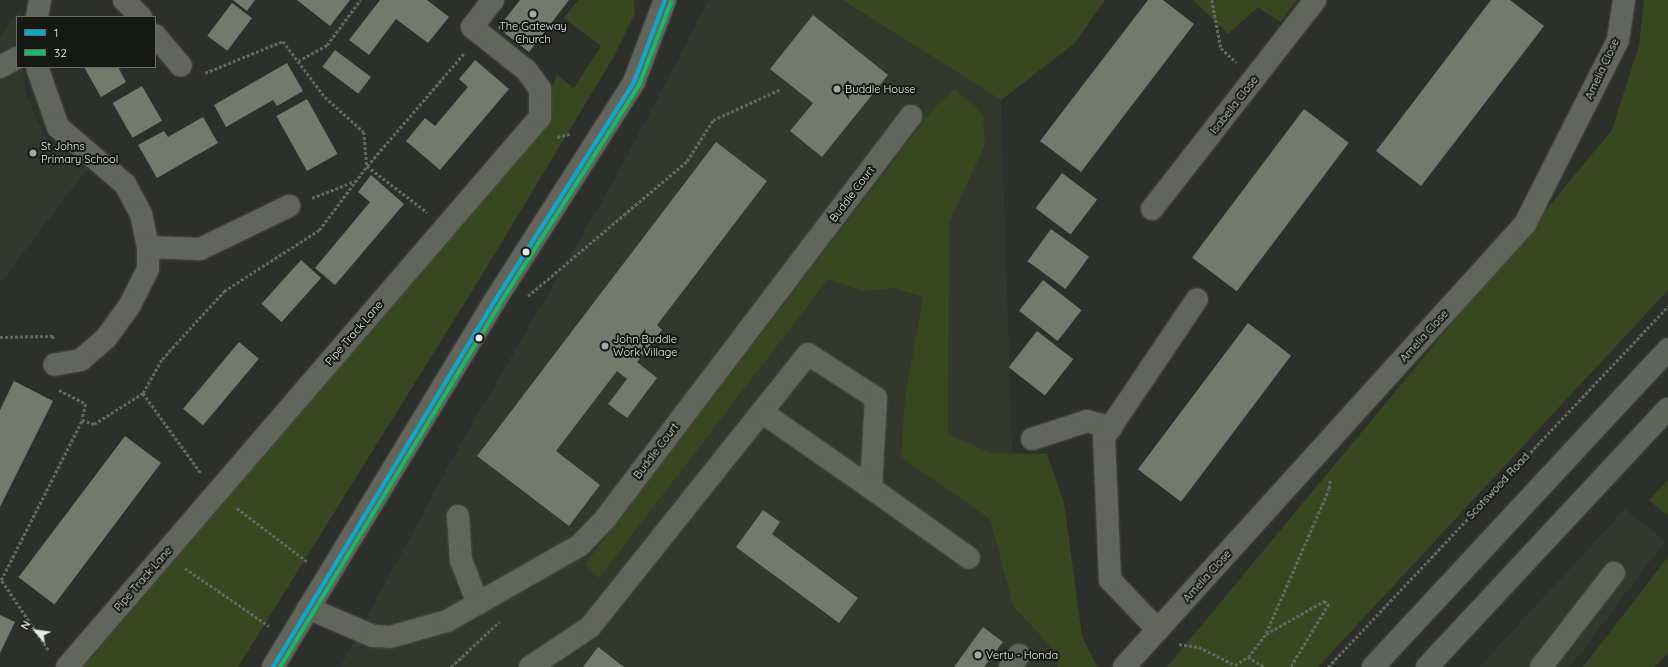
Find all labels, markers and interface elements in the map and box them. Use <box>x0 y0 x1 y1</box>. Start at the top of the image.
marker: The Gateway Church <box>528 9 538 19</box>
legend <box>16 16 156 68</box>
place label: The Gateway Church <box>499 20 567 46</box>
text: 1 <box>54 25 58 40</box>
street label: Amelia Close <box>1582 37 1622 101</box>
text: 32 <box>54 45 67 60</box>
street label: Isabella Close <box>1207 73 1261 137</box>
place label: Buddle House <box>845 82 916 96</box>
marker: Buddle House <box>832 84 842 94</box>
place label: St Johns Primary School <box>41 140 118 166</box>
marker: St Johns Primary School <box>28 148 38 158</box>
street label: Buddle Court <box>827 163 877 225</box>
unlabelled marker <box>521 247 531 257</box>
street label: Pipe Track Lane <box>322 298 386 368</box>
street label: Amelia Close <box>1397 307 1451 365</box>
unlabelled marker <box>474 333 484 343</box>
place label: John Buddle Work Village <box>613 333 677 359</box>
marker: John Buddle Work Village <box>600 341 610 351</box>
street label: Buddle Court <box>631 420 681 482</box>
street label: Scotswood Road <box>1464 450 1532 522</box>
street label: Pipe Track Lane <box>111 544 175 614</box>
street label: Amelia Close <box>1180 547 1234 605</box>
north arrow <box>16 611 56 651</box>
text: N <box>17 618 34 632</box>
place label: Vertu - Honda <box>986 648 1058 662</box>
marker: Vertu - Honda <box>973 650 983 660</box>

